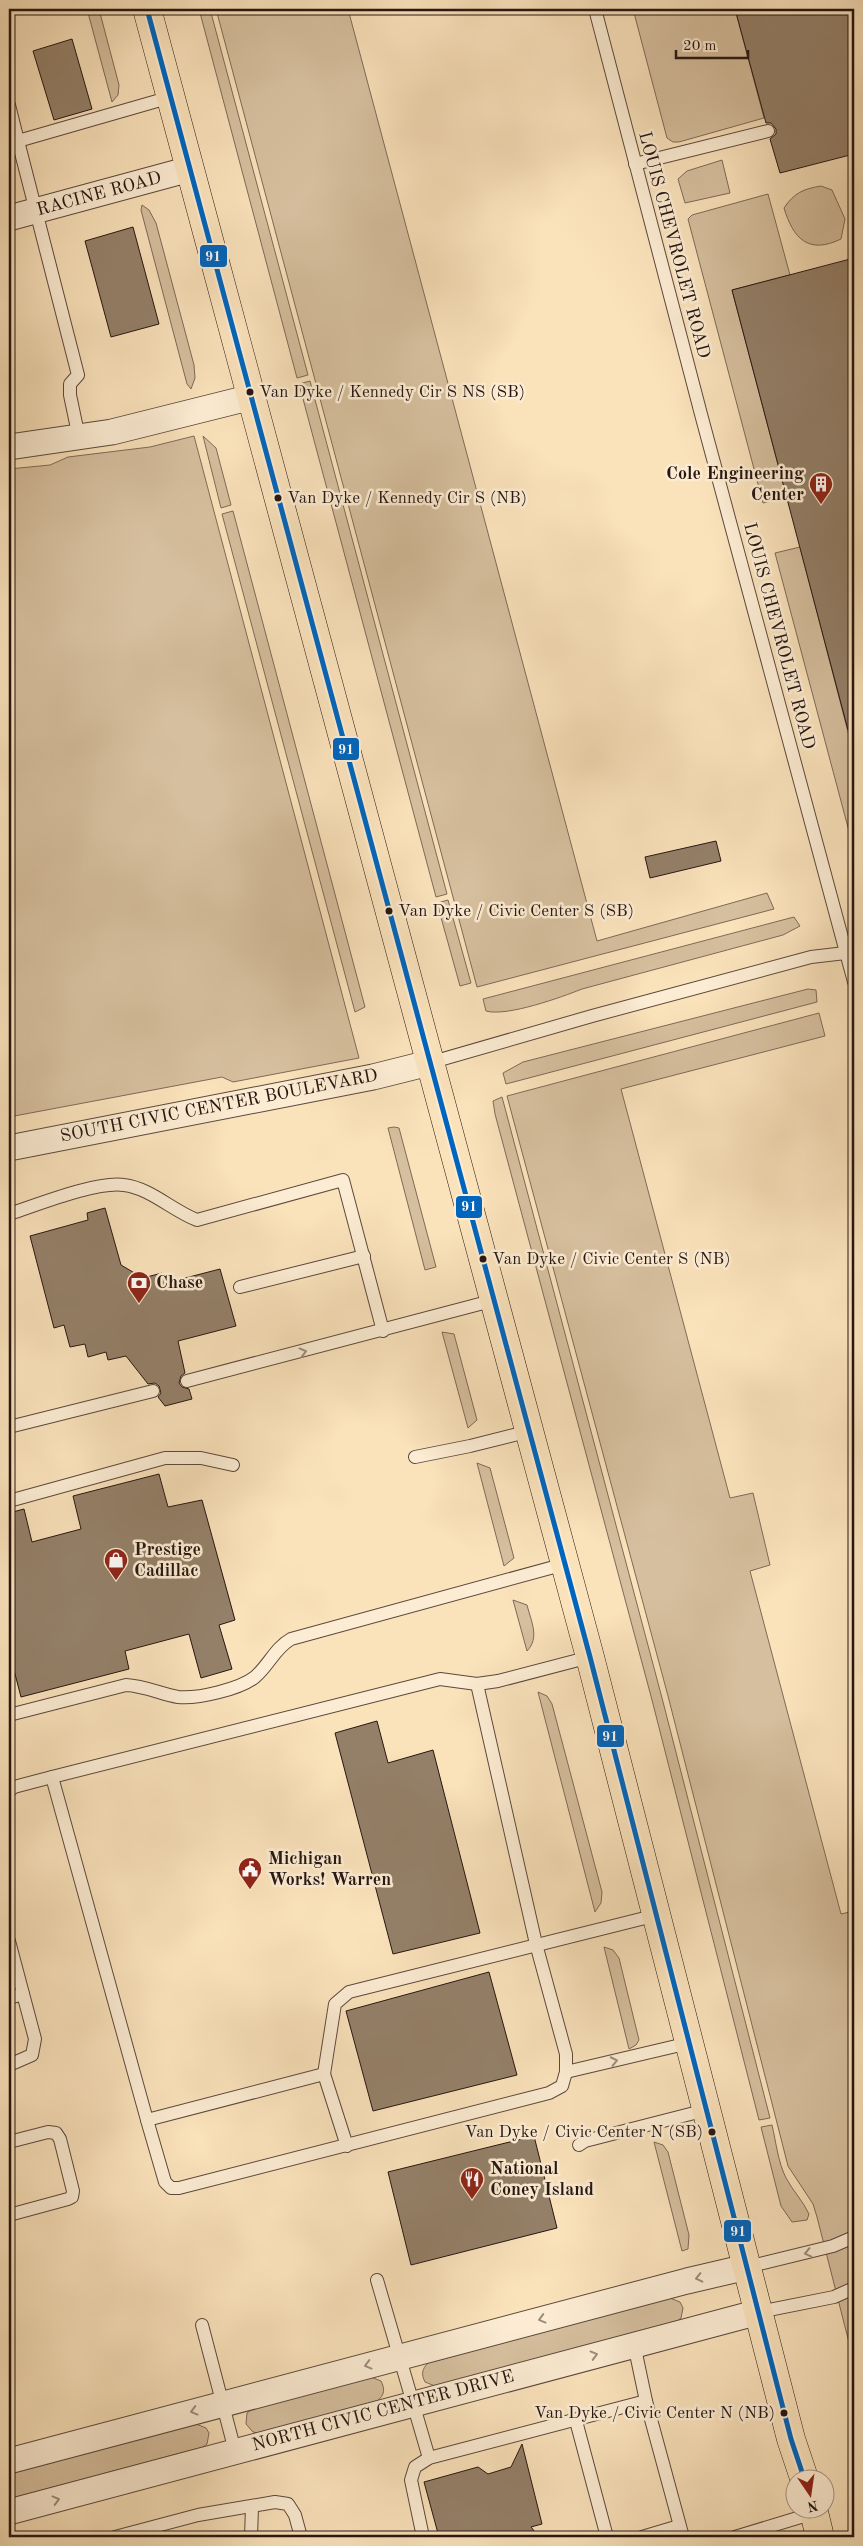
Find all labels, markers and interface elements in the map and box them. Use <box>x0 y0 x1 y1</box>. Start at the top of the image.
scale bar <box>676 28 748 60</box>
text: 20 m <box>683 39 717 54</box>
street label: LOUIS CHEVROLET ROAD <box>635 130 713 360</box>
street label: RACINE ROAD <box>35 169 163 219</box>
line badge: 91 <box>199 244 228 268</box>
text: 91 <box>205 250 221 264</box>
place label: Van Dyke / Kennedy Cir S NS (SB) <box>259 384 525 401</box>
marker: Van Dyke / Kennedy Cir S NS (SB) <box>245 387 255 397</box>
place label: Cole Engineering Center <box>666 465 804 504</box>
building icon: Cole Engineering Center <box>808 471 834 505</box>
place label: Van Dyke / Kennedy Cir S (NB) <box>287 490 527 507</box>
marker: Van Dyke / Kennedy Cir S (NB) <box>273 493 283 503</box>
street label: LOUIS CHEVROLET ROAD <box>740 521 818 751</box>
line badge: 91 <box>332 737 360 761</box>
text: 91 <box>338 743 354 757</box>
place label: Van Dyke / Civic Center S (SB) <box>398 903 634 920</box>
marker: Van Dyke / Civic Center S (SB) <box>384 906 394 916</box>
street label: SOUTH CIVIC CENTER BOULEVARD <box>59 1066 379 1146</box>
line badge: 91 <box>455 1195 483 1219</box>
text: 91 <box>461 1200 477 1214</box>
place label: Van Dyke / Civic Center S (NB) <box>492 1251 731 1268</box>
marker: Van Dyke / Civic Center S (NB) <box>478 1254 488 1264</box>
bank icon: Chase <box>126 1270 152 1304</box>
place label: Chase <box>156 1274 203 1292</box>
one-way arrow <box>299 1347 308 1358</box>
place label: Prestige Cadillac <box>134 1541 201 1580</box>
shop icon: Prestige Cadillac <box>103 1547 129 1581</box>
line badge: 91 <box>596 1724 625 1748</box>
text: 91 <box>602 1730 618 1744</box>
place label: Michigan Works! Warren <box>268 1850 391 1889</box>
public building icon: Michigan Works! Warren <box>237 1856 263 1890</box>
one-way arrow <box>610 2057 618 2067</box>
place label: Van Dyke / Civic Center N (SB) <box>464 2124 703 2141</box>
marker: Van Dyke / Civic Center N (SB) <box>707 2127 717 2137</box>
place label: National Coney Island <box>490 2160 594 2199</box>
restaurant icon: National Coney Island <box>459 2166 485 2200</box>
line badge: 91 <box>723 2219 752 2243</box>
text: 91 <box>730 2225 746 2239</box>
one-way arrow <box>804 2247 813 2258</box>
one-way arrow <box>695 2272 704 2283</box>
one-way arrow <box>538 2313 547 2324</box>
one-way arrow <box>590 2350 599 2361</box>
one-way arrow <box>364 2359 373 2370</box>
street label: NORTH CIVIC CENTER DRIVE <box>250 2367 516 2455</box>
one-way arrow <box>190 2405 199 2416</box>
place label: Van Dyke / Civic Center N (NB) <box>534 2405 775 2422</box>
marker: Van Dyke / Civic Center N (NB) <box>779 2408 789 2418</box>
north arrow <box>786 2468 836 2518</box>
one-way arrow <box>51 2495 59 2505</box>
text: N <box>806 2498 819 2514</box>

